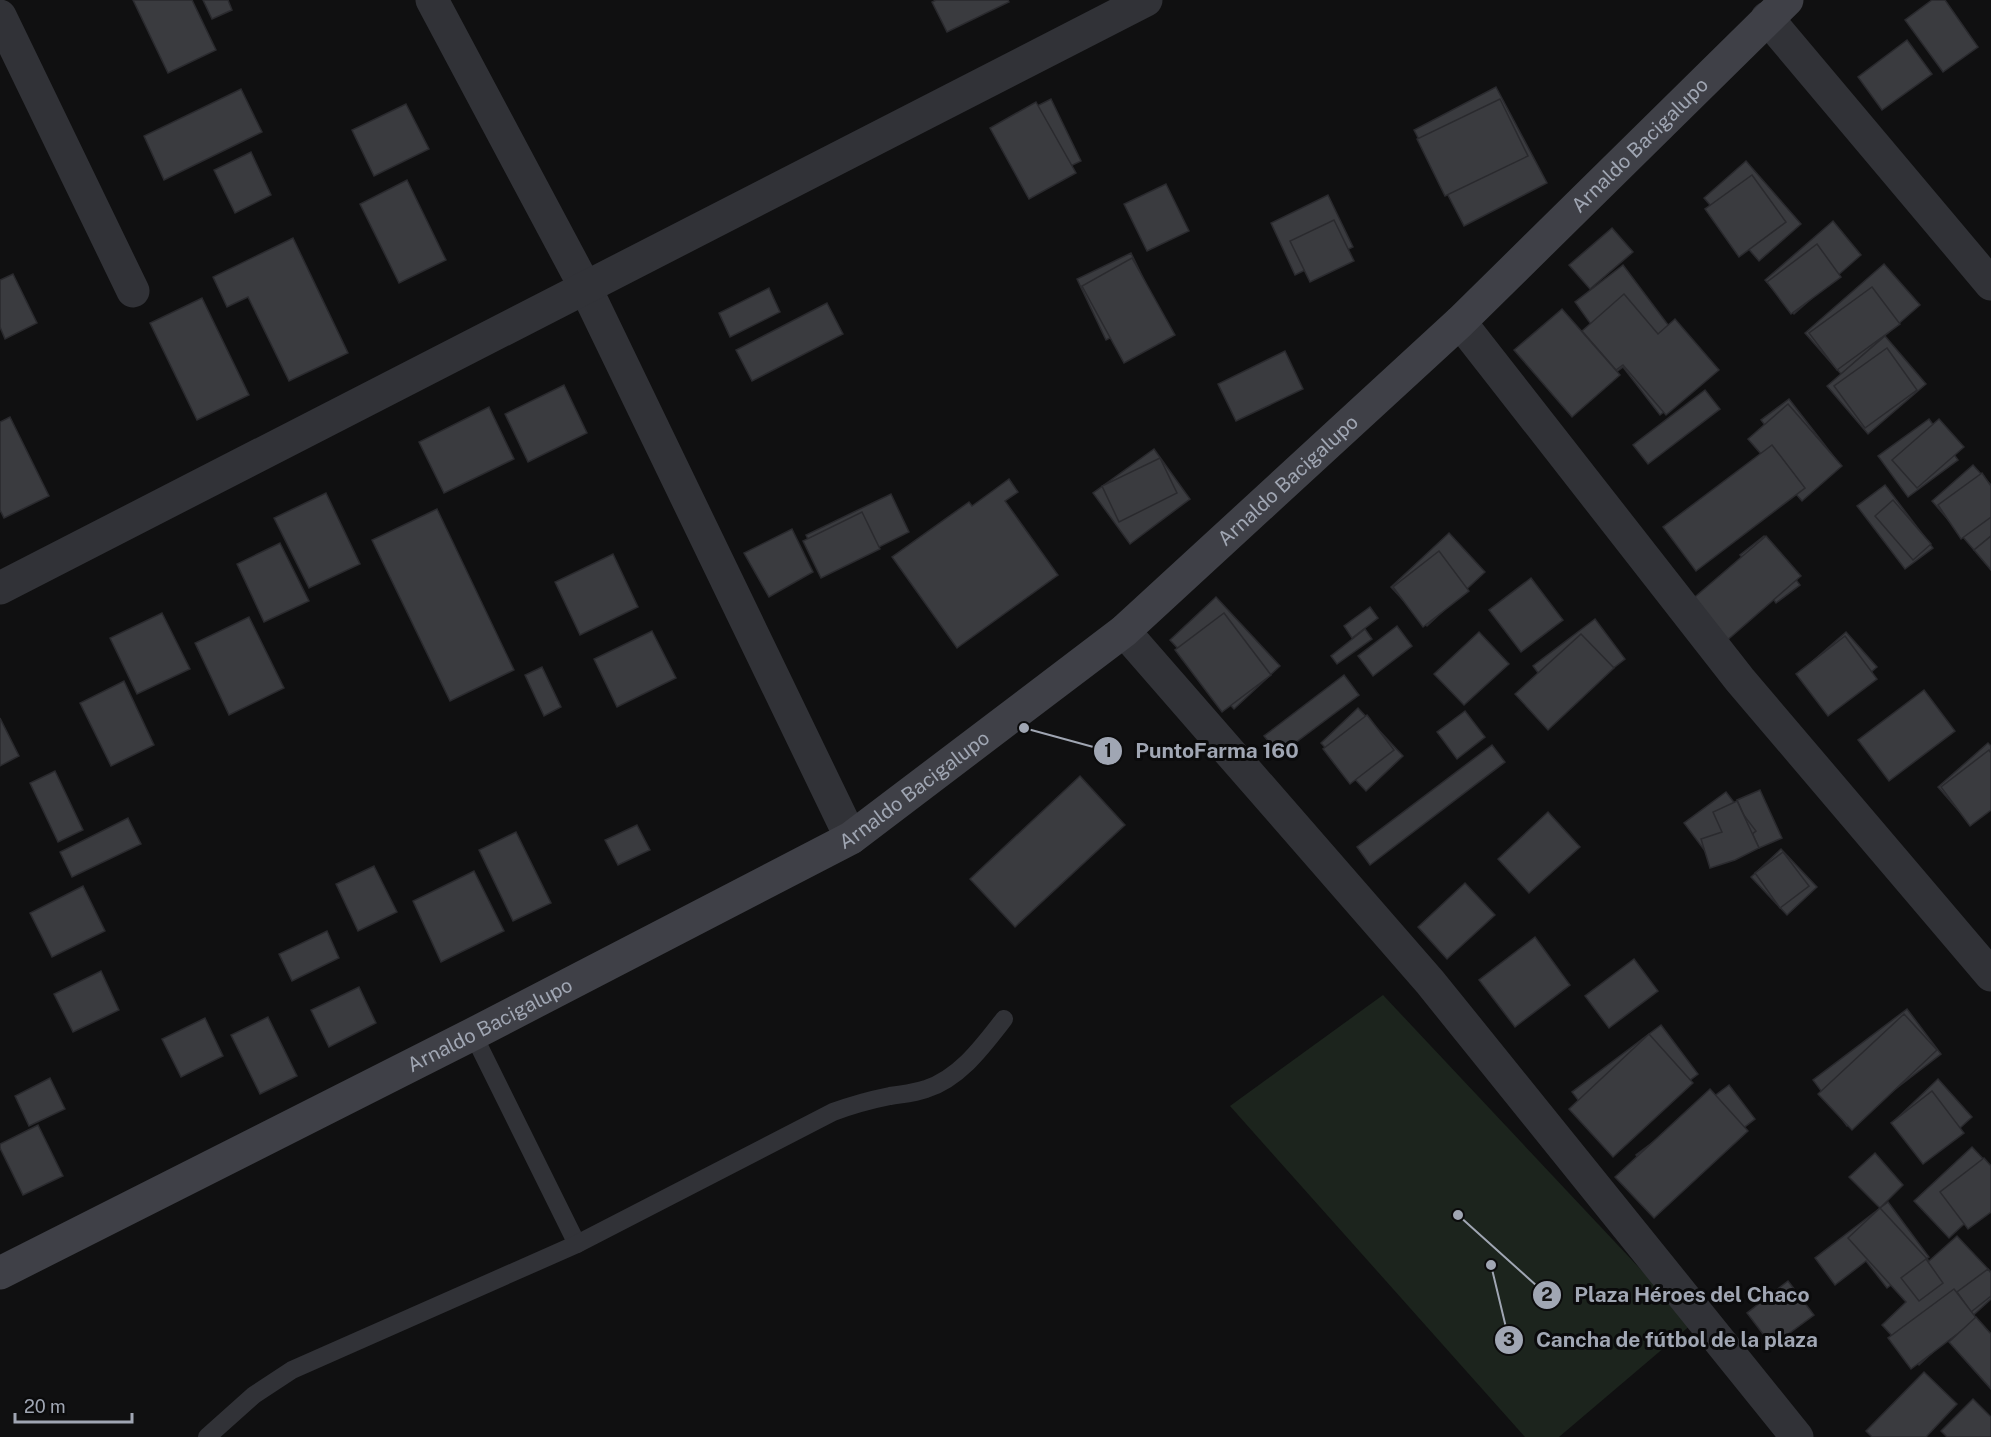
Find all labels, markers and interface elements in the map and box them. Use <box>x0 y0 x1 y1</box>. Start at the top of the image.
street label: Arnaldo Bacigalupo <box>1566 73 1713 218</box>
street label: Arnaldo Bacigalupo <box>1213 410 1363 551</box>
street label: Arnaldo Bacigalupo <box>835 725 994 854</box>
callout: PuntoFarma 160 <box>1093 732 1311 771</box>
text: PuntoFarma 160 <box>1135 738 1299 763</box>
text: 1 <box>1104 740 1112 761</box>
street label: Arnaldo Bacigalupo <box>403 973 576 1077</box>
callout: Plaza Héroes del Chaco <box>1532 1275 1822 1314</box>
text: Plaza Héroes del Chaco <box>1574 1282 1810 1307</box>
text: 2 <box>1541 1284 1553 1305</box>
callout: Cancha de fútbol de la plaza <box>1494 1320 1830 1359</box>
text: Cancha de fútbol de la plaza <box>1536 1327 1818 1352</box>
text: 3 <box>1503 1329 1515 1350</box>
scale bar <box>15 1386 132 1424</box>
text: 20 m <box>24 1396 66 1417</box>

